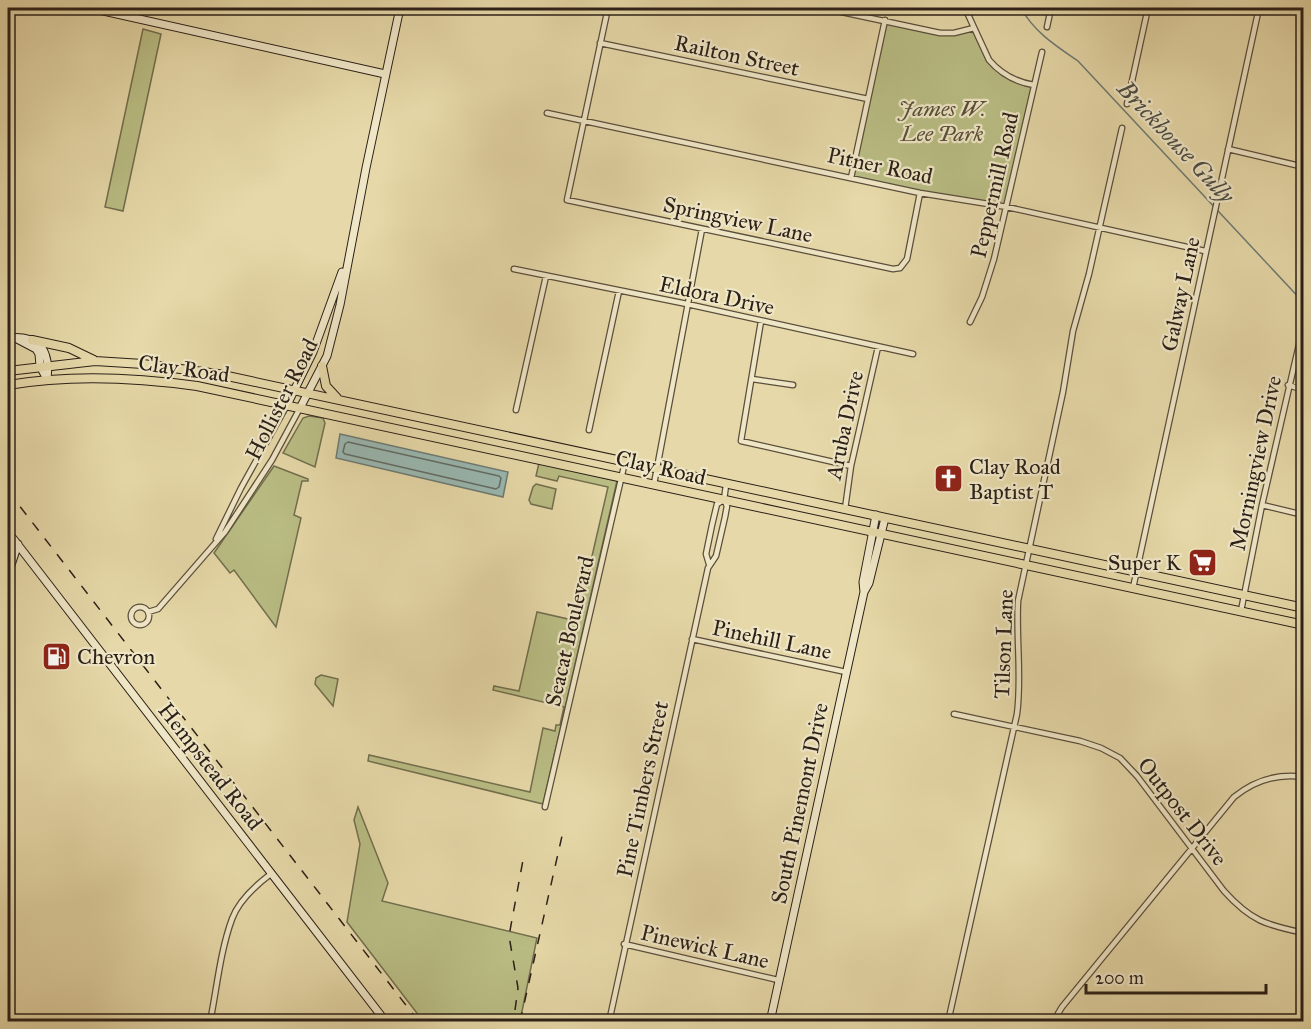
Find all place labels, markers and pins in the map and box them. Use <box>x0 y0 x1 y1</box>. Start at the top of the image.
place label: Clay Road Baptist T <box>969 453 1061 505</box>
church icon: Clay Road Baptist T <box>932 463 964 495</box>
supermarket icon: Super K <box>1186 546 1218 578</box>
place label: Super K <box>1108 549 1182 576</box>
fuel station icon: Chevron <box>40 640 72 672</box>
place label: Chevron <box>77 643 155 670</box>

